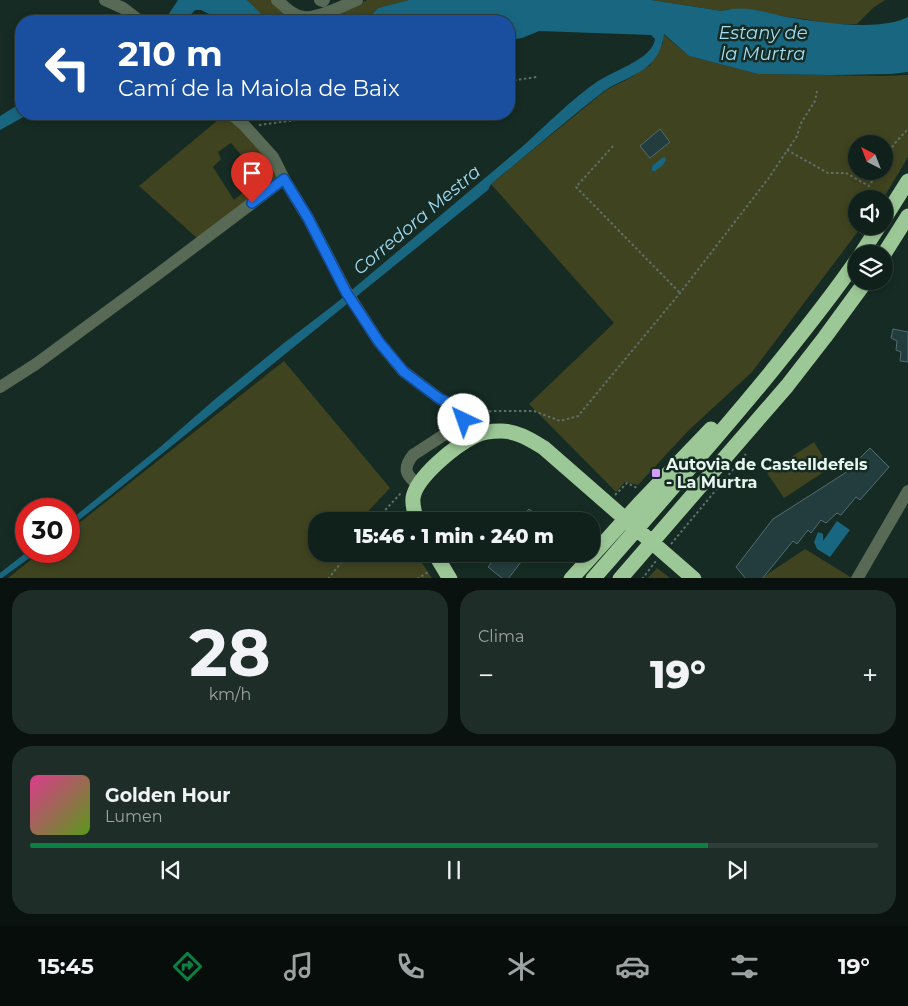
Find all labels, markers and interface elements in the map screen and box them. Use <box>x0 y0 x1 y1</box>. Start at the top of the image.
water label: Estany de la Murtra <box>718 22 808 65</box>
text: 210 m <box>118 32 223 75</box>
icon: left <box>35 35 100 100</box>
text: Camí de la Maiola de Baix <box>118 75 400 102</box>
north arrow <box>848 135 892 180</box>
map controls <box>848 135 893 290</box>
pin <box>231 152 273 203</box>
icon: arrive <box>238 159 266 187</box>
water label: Corredora Mestra <box>349 160 485 280</box>
button: sound <box>848 190 893 235</box>
button: layers <box>848 245 893 290</box>
position arrow <box>437 393 489 445</box>
place label: Autovia de Castelldefels - La Murtra <box>665 455 868 492</box>
marker: Autovia de Castelldefels - La Murtra <box>650 467 662 479</box>
speed limit sign: 30 <box>15 498 80 563</box>
text: 15:46 · 1 min · 240 m <box>354 525 554 548</box>
text: 28 <box>189 613 271 692</box>
text: Clima <box>478 627 524 646</box>
text: 19° <box>650 651 706 698</box>
text: − <box>478 658 494 692</box>
text: + <box>862 658 878 692</box>
text: km/h <box>209 685 251 704</box>
text: Golden Hour <box>105 784 231 807</box>
text: Lumen <box>105 807 163 826</box>
icon: previous <box>157 856 185 884</box>
icon: pause <box>440 856 468 884</box>
icon: next <box>723 856 751 884</box>
icon: directions <box>170 949 205 984</box>
icon: music <box>281 949 316 984</box>
icon: phone <box>393 949 428 984</box>
icon: climate <box>504 949 539 984</box>
icon: car <box>615 949 650 984</box>
icon: filters <box>727 949 762 984</box>
text: 15:45 <box>38 953 94 980</box>
text: 19° <box>838 953 870 980</box>

